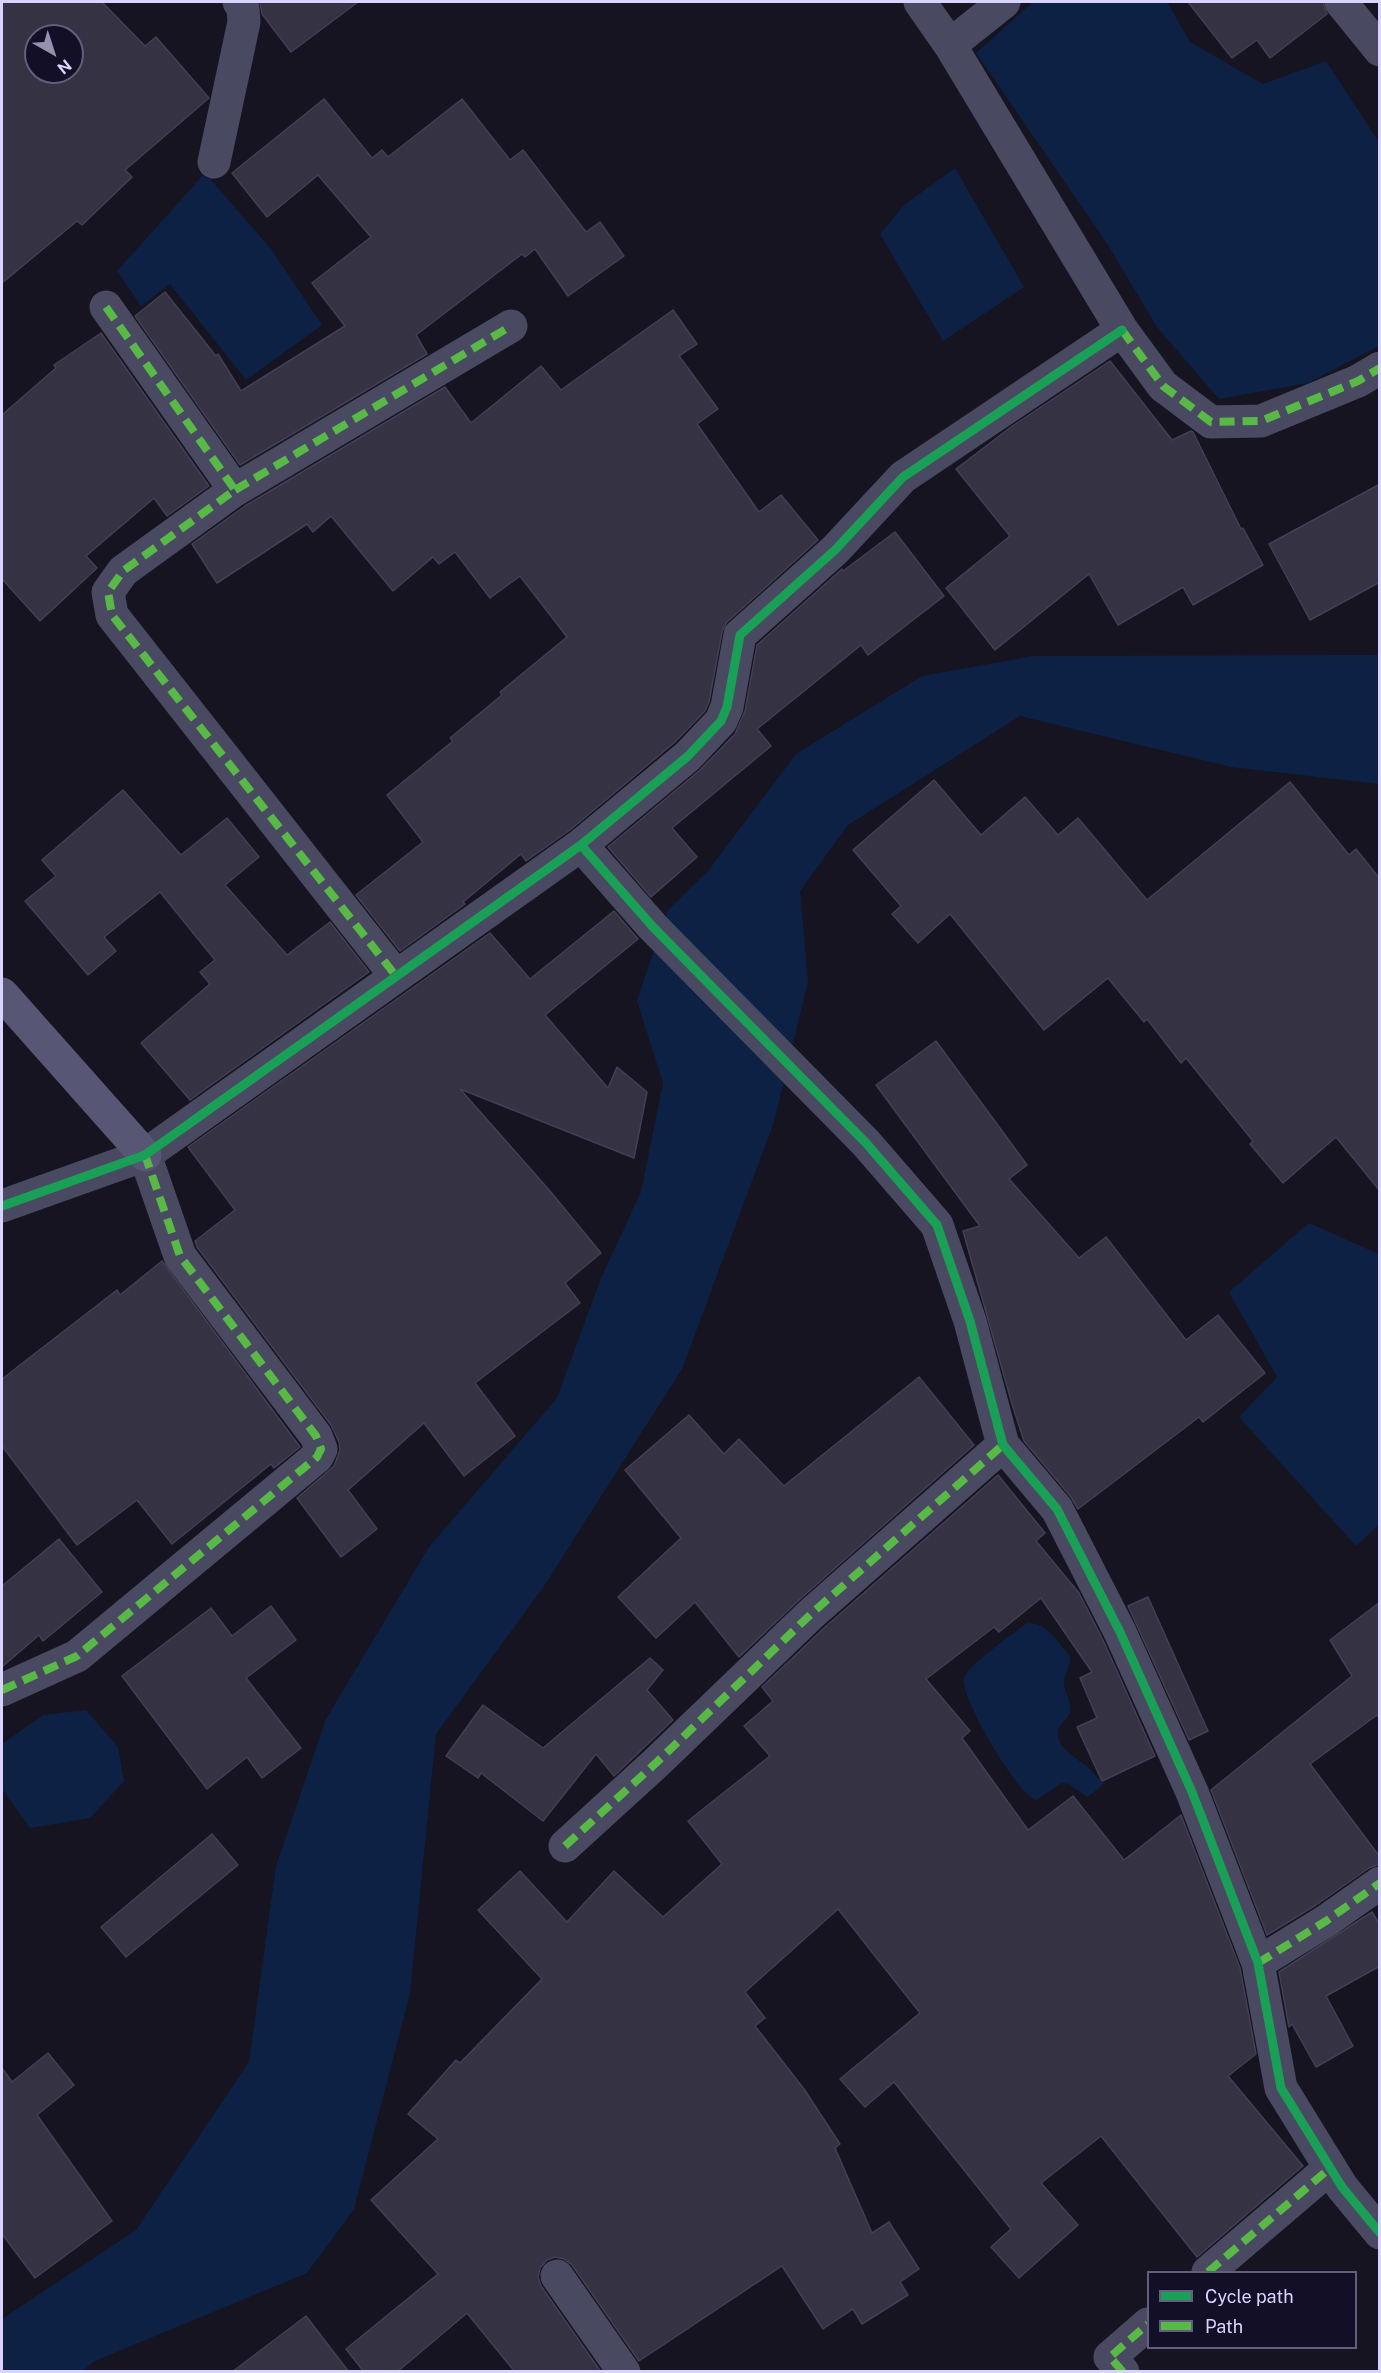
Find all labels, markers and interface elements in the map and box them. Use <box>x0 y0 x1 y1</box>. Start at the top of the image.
north arrow <box>24 24 84 84</box>
text: N <box>54 55 75 78</box>
legend <box>1147 2271 1357 2349</box>
text: Cycle path <box>1205 2286 1294 2307</box>
text: Path <box>1205 2316 1243 2337</box>

